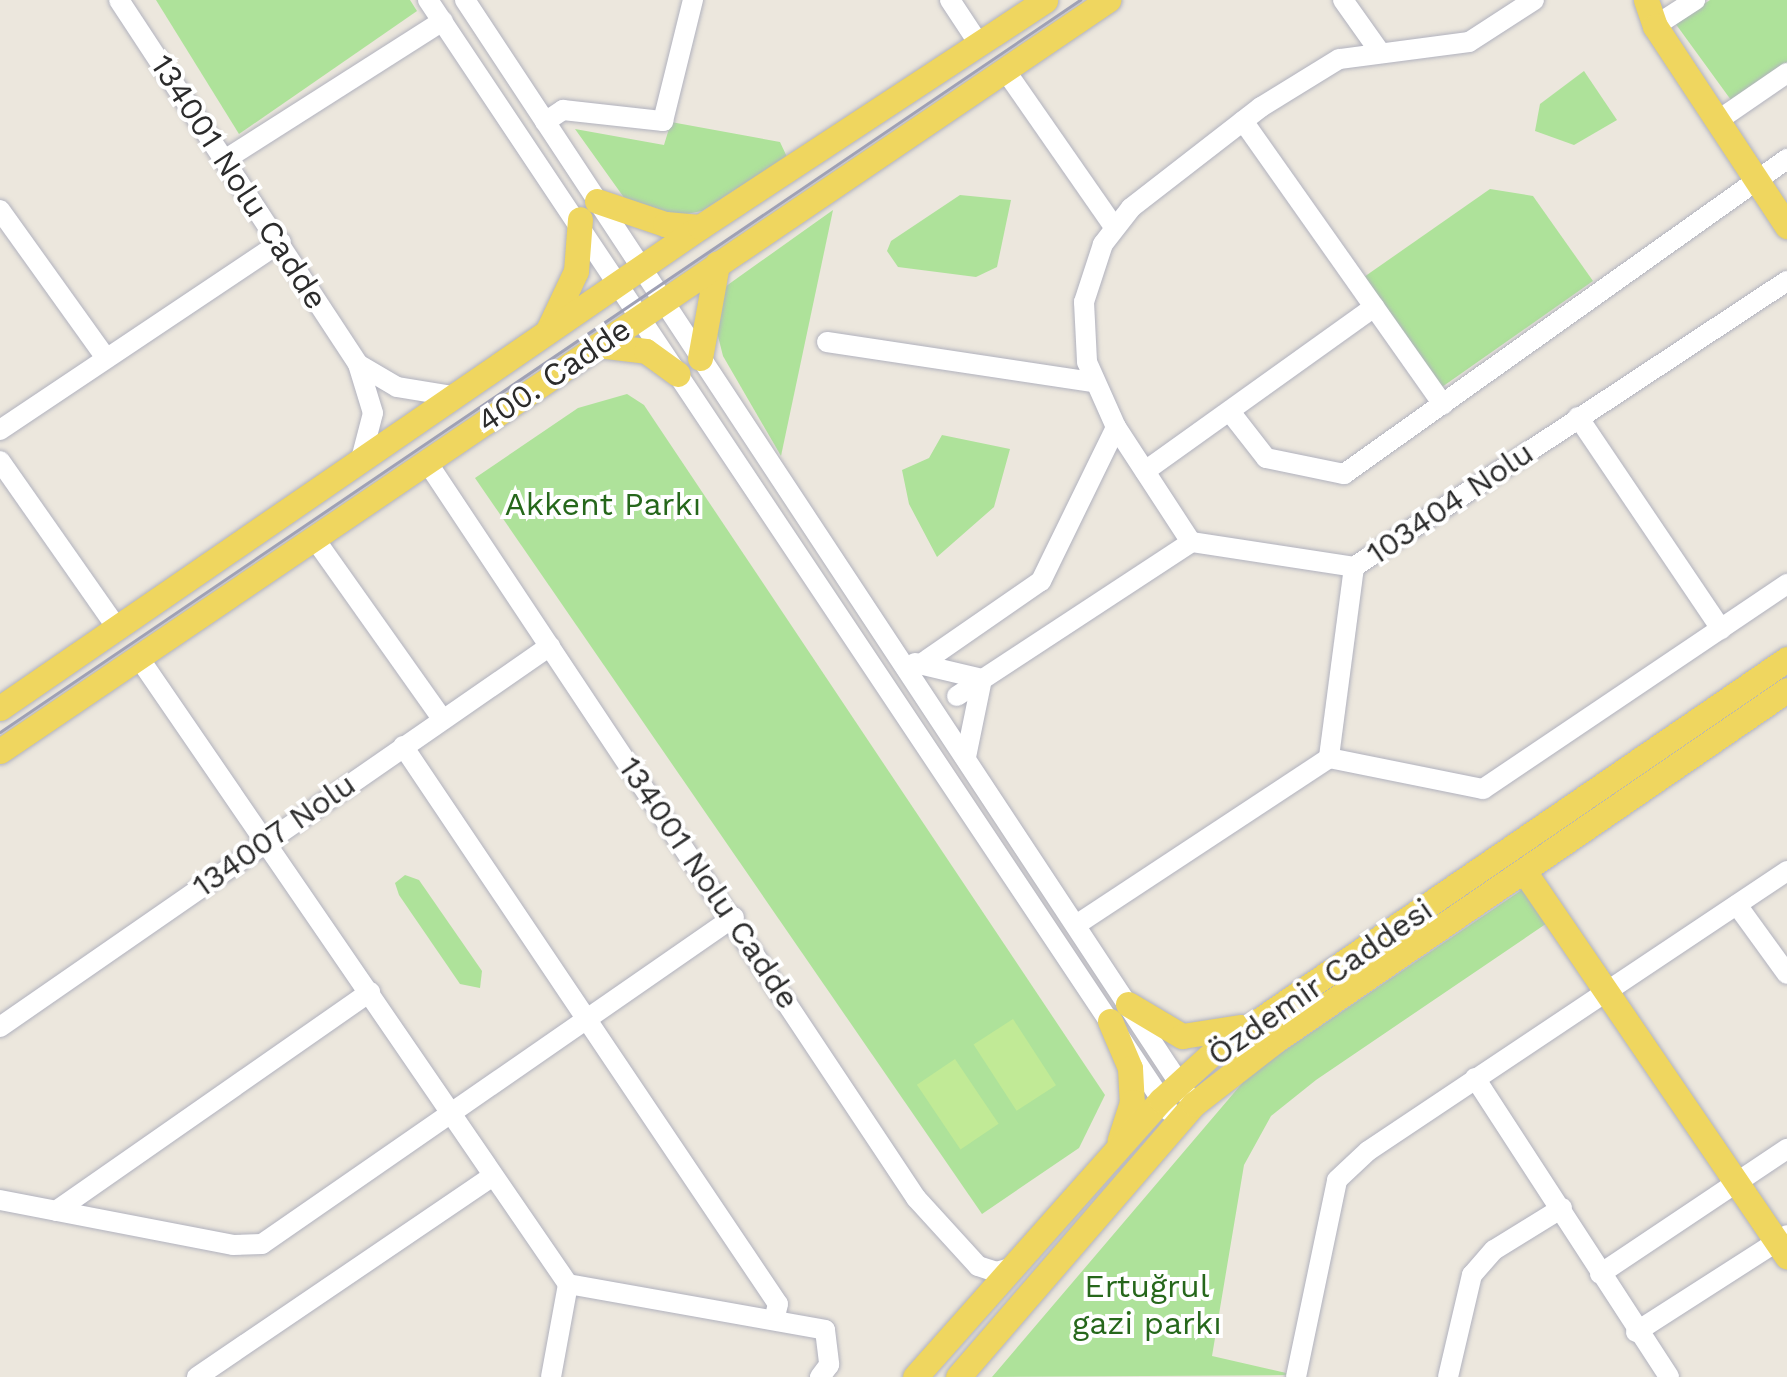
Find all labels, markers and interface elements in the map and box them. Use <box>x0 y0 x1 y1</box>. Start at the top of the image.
street label: 134001 Nolu Cadde <box>142 48 336 316</box>
street label: 400. Cadde <box>470 310 638 440</box>
street label: 103404 Nolu <box>1360 433 1540 573</box>
park label: Akkent Parkı <box>505 485 701 523</box>
street label: 134001 Nolu Cadde <box>610 750 808 1016</box>
street label: 134007 Nolu <box>185 765 363 905</box>
street label: Özdemir Caddesi <box>1200 890 1440 1074</box>
park label: Ertuğrul gazi parkı <box>1072 1268 1222 1343</box>

